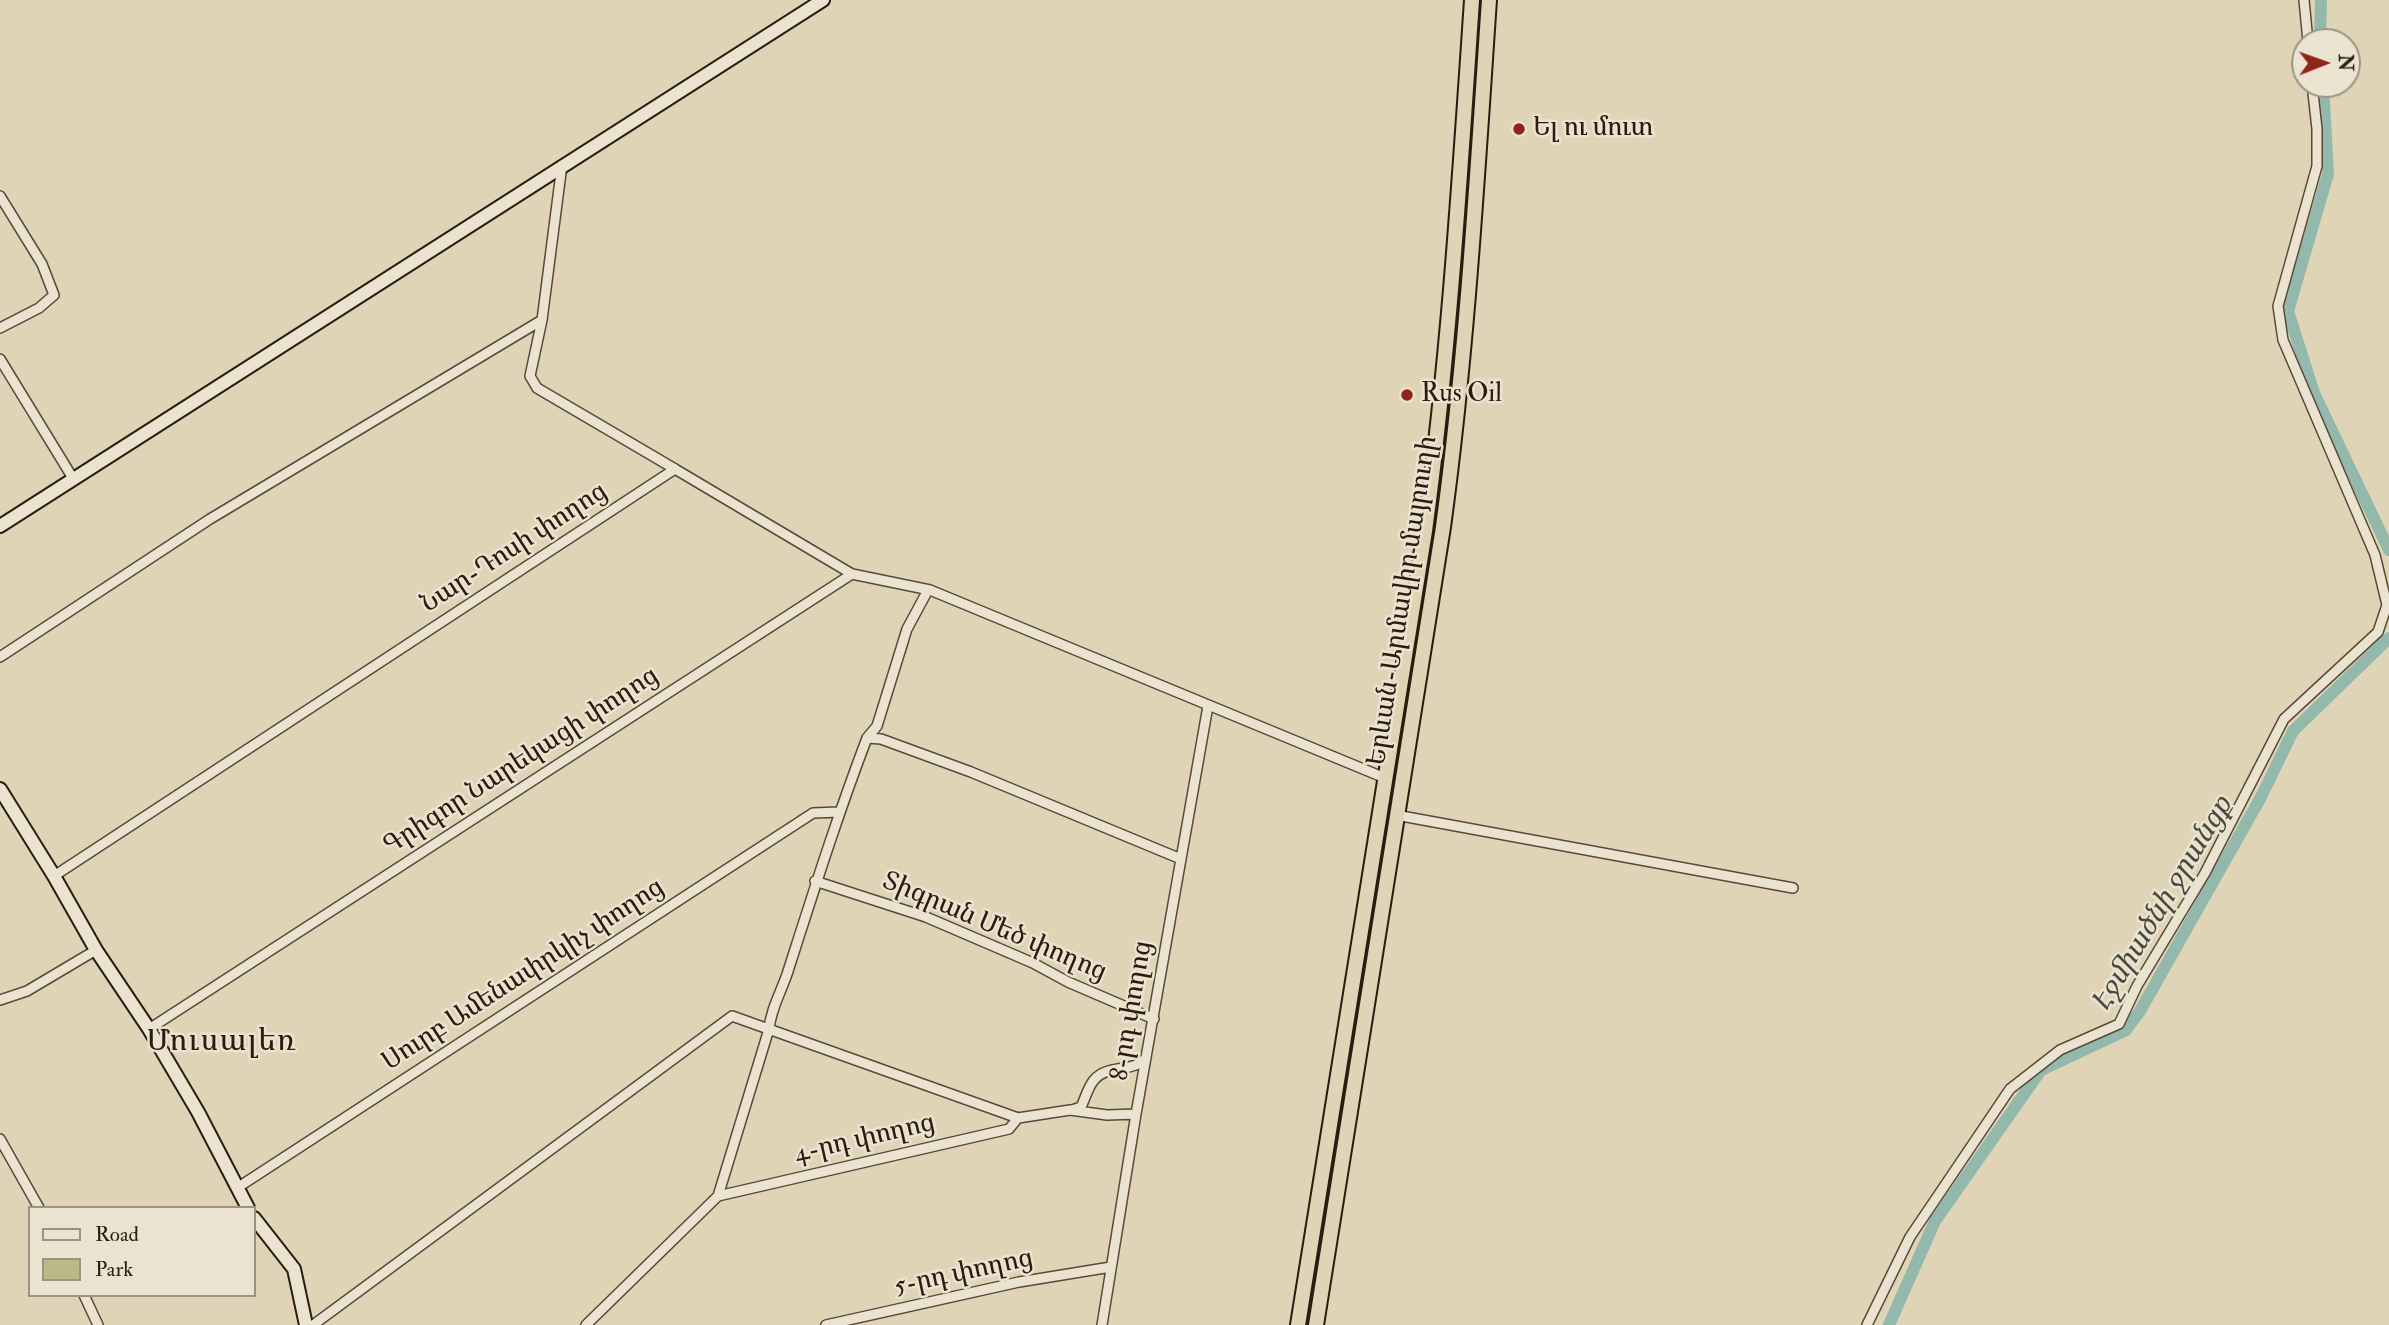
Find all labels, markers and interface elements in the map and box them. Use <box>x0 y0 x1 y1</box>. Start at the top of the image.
north arrow <box>2291 28 2361 98</box>
text: N <box>2333 54 2357 71</box>
place label: Ել ու մուտ <box>1533 113 1653 145</box>
marker: Ել ու մուտ <box>1511 121 1527 137</box>
place label: Rus Oil <box>1421 379 1502 411</box>
marker: Rus Oil <box>1399 387 1415 403</box>
street label: Երևան-Արմավիր մայրուղի <box>1363 434 1445 768</box>
street label: Նար-Դոսի փողոց <box>416 477 614 621</box>
street label: Գրիգոր Նարեկացի փողոց <box>379 661 665 863</box>
water label: Էջմիածնի ջրանցք <box>2087 791 2241 1019</box>
street label: Տիգրան Մեծ փողոց <box>877 867 1111 989</box>
street label: Սուրբ Ամենափրկիչ փողոց <box>377 873 671 1079</box>
street label: 8-րդ փողոց <box>1105 939 1161 1083</box>
district label: Մուսալեռ <box>148 1026 296 1062</box>
street label: 4-րդ փողոց <box>792 1109 938 1171</box>
legend <box>28 1206 256 1297</box>
text: Road <box>95 1221 139 1248</box>
street label: 5-րդ փողոց <box>892 1244 1036 1304</box>
text: Park <box>95 1256 133 1283</box>

